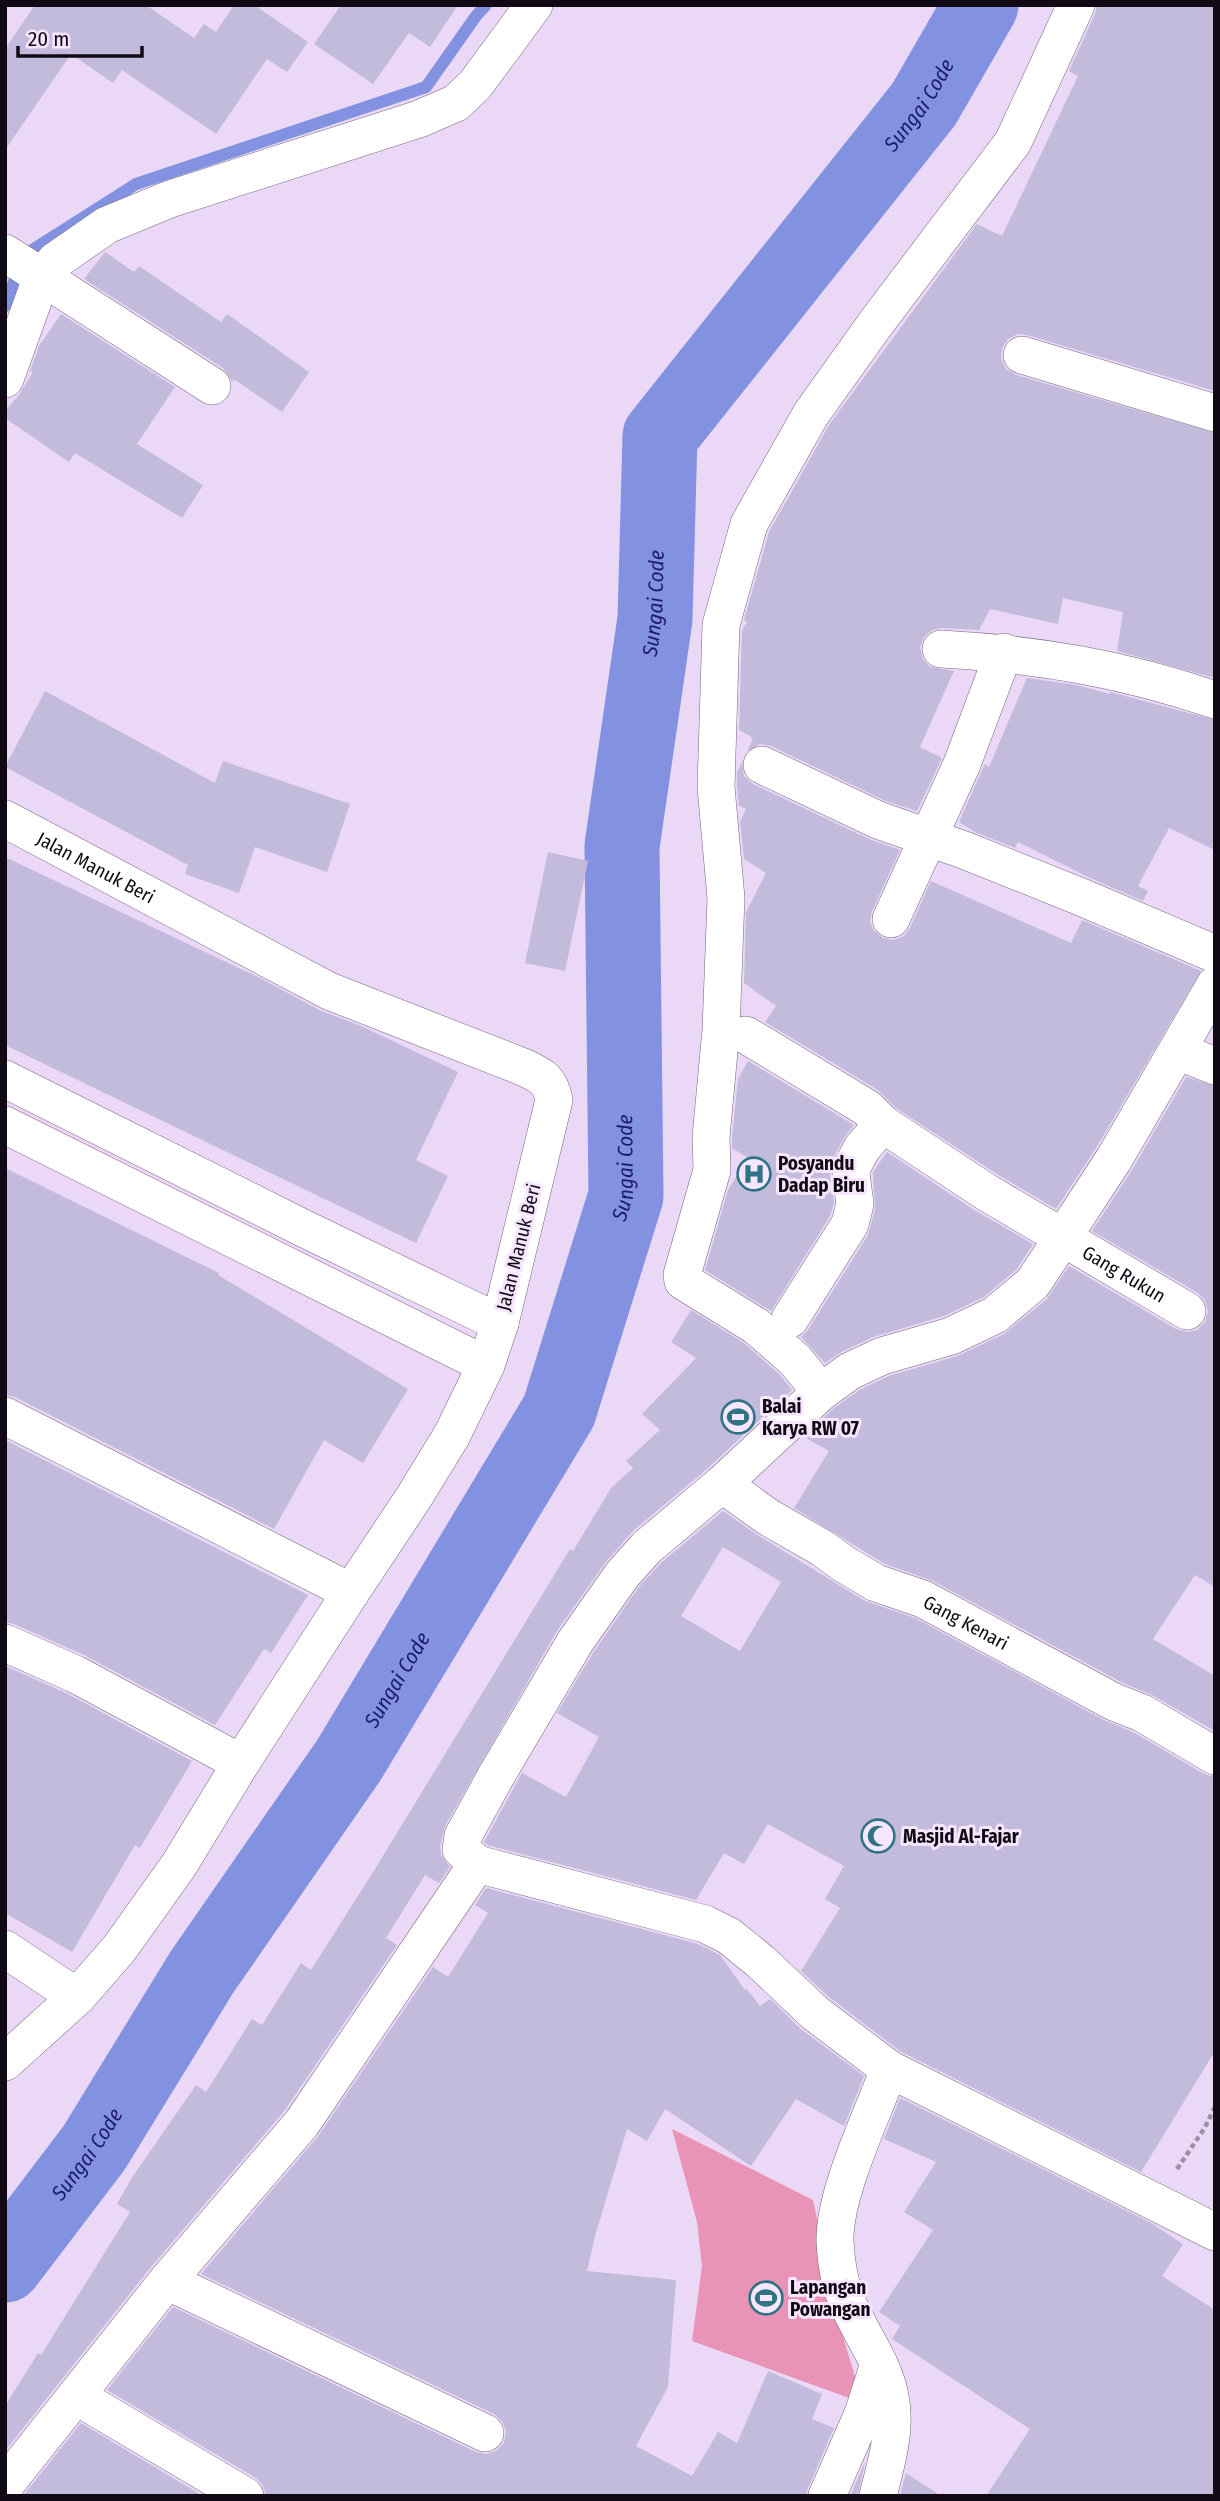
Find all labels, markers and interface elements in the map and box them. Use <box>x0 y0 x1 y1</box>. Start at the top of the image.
scale bar <box>18 14 142 58</box>
text: 20 m <box>28 26 69 52</box>
water label: Sungai Code <box>878 54 960 157</box>
water label: Sungai Code <box>637 550 670 659</box>
street label: Jalan Manuk Beri <box>33 827 159 908</box>
water label: Sungai Code <box>606 1115 639 1225</box>
place label: Posyandu Dadap Biru <box>778 1152 865 1197</box>
hospital icon: Posyandu Dadap Biru <box>735 1155 773 1193</box>
street label: Jalan Manuk Beri <box>492 1181 545 1313</box>
street label: Gang Rukun <box>1078 1241 1170 1308</box>
place label: Balai Karya RW 07 <box>762 1395 859 1440</box>
sports icon: Balai Karya RW 07 <box>719 1398 757 1436</box>
street label: Gang Kenari <box>919 1590 1013 1655</box>
water label: Sungai Code <box>358 1627 436 1733</box>
mosque icon: Masjid Al-Fajar <box>859 1817 897 1855</box>
place label: Masjid Al-Fajar <box>903 1825 1020 1848</box>
water label: Sungai Code <box>45 2103 128 2206</box>
place label: Lapangan Powangan <box>790 2276 871 2321</box>
sports icon: Lapangan Powangan <box>747 2279 785 2317</box>

